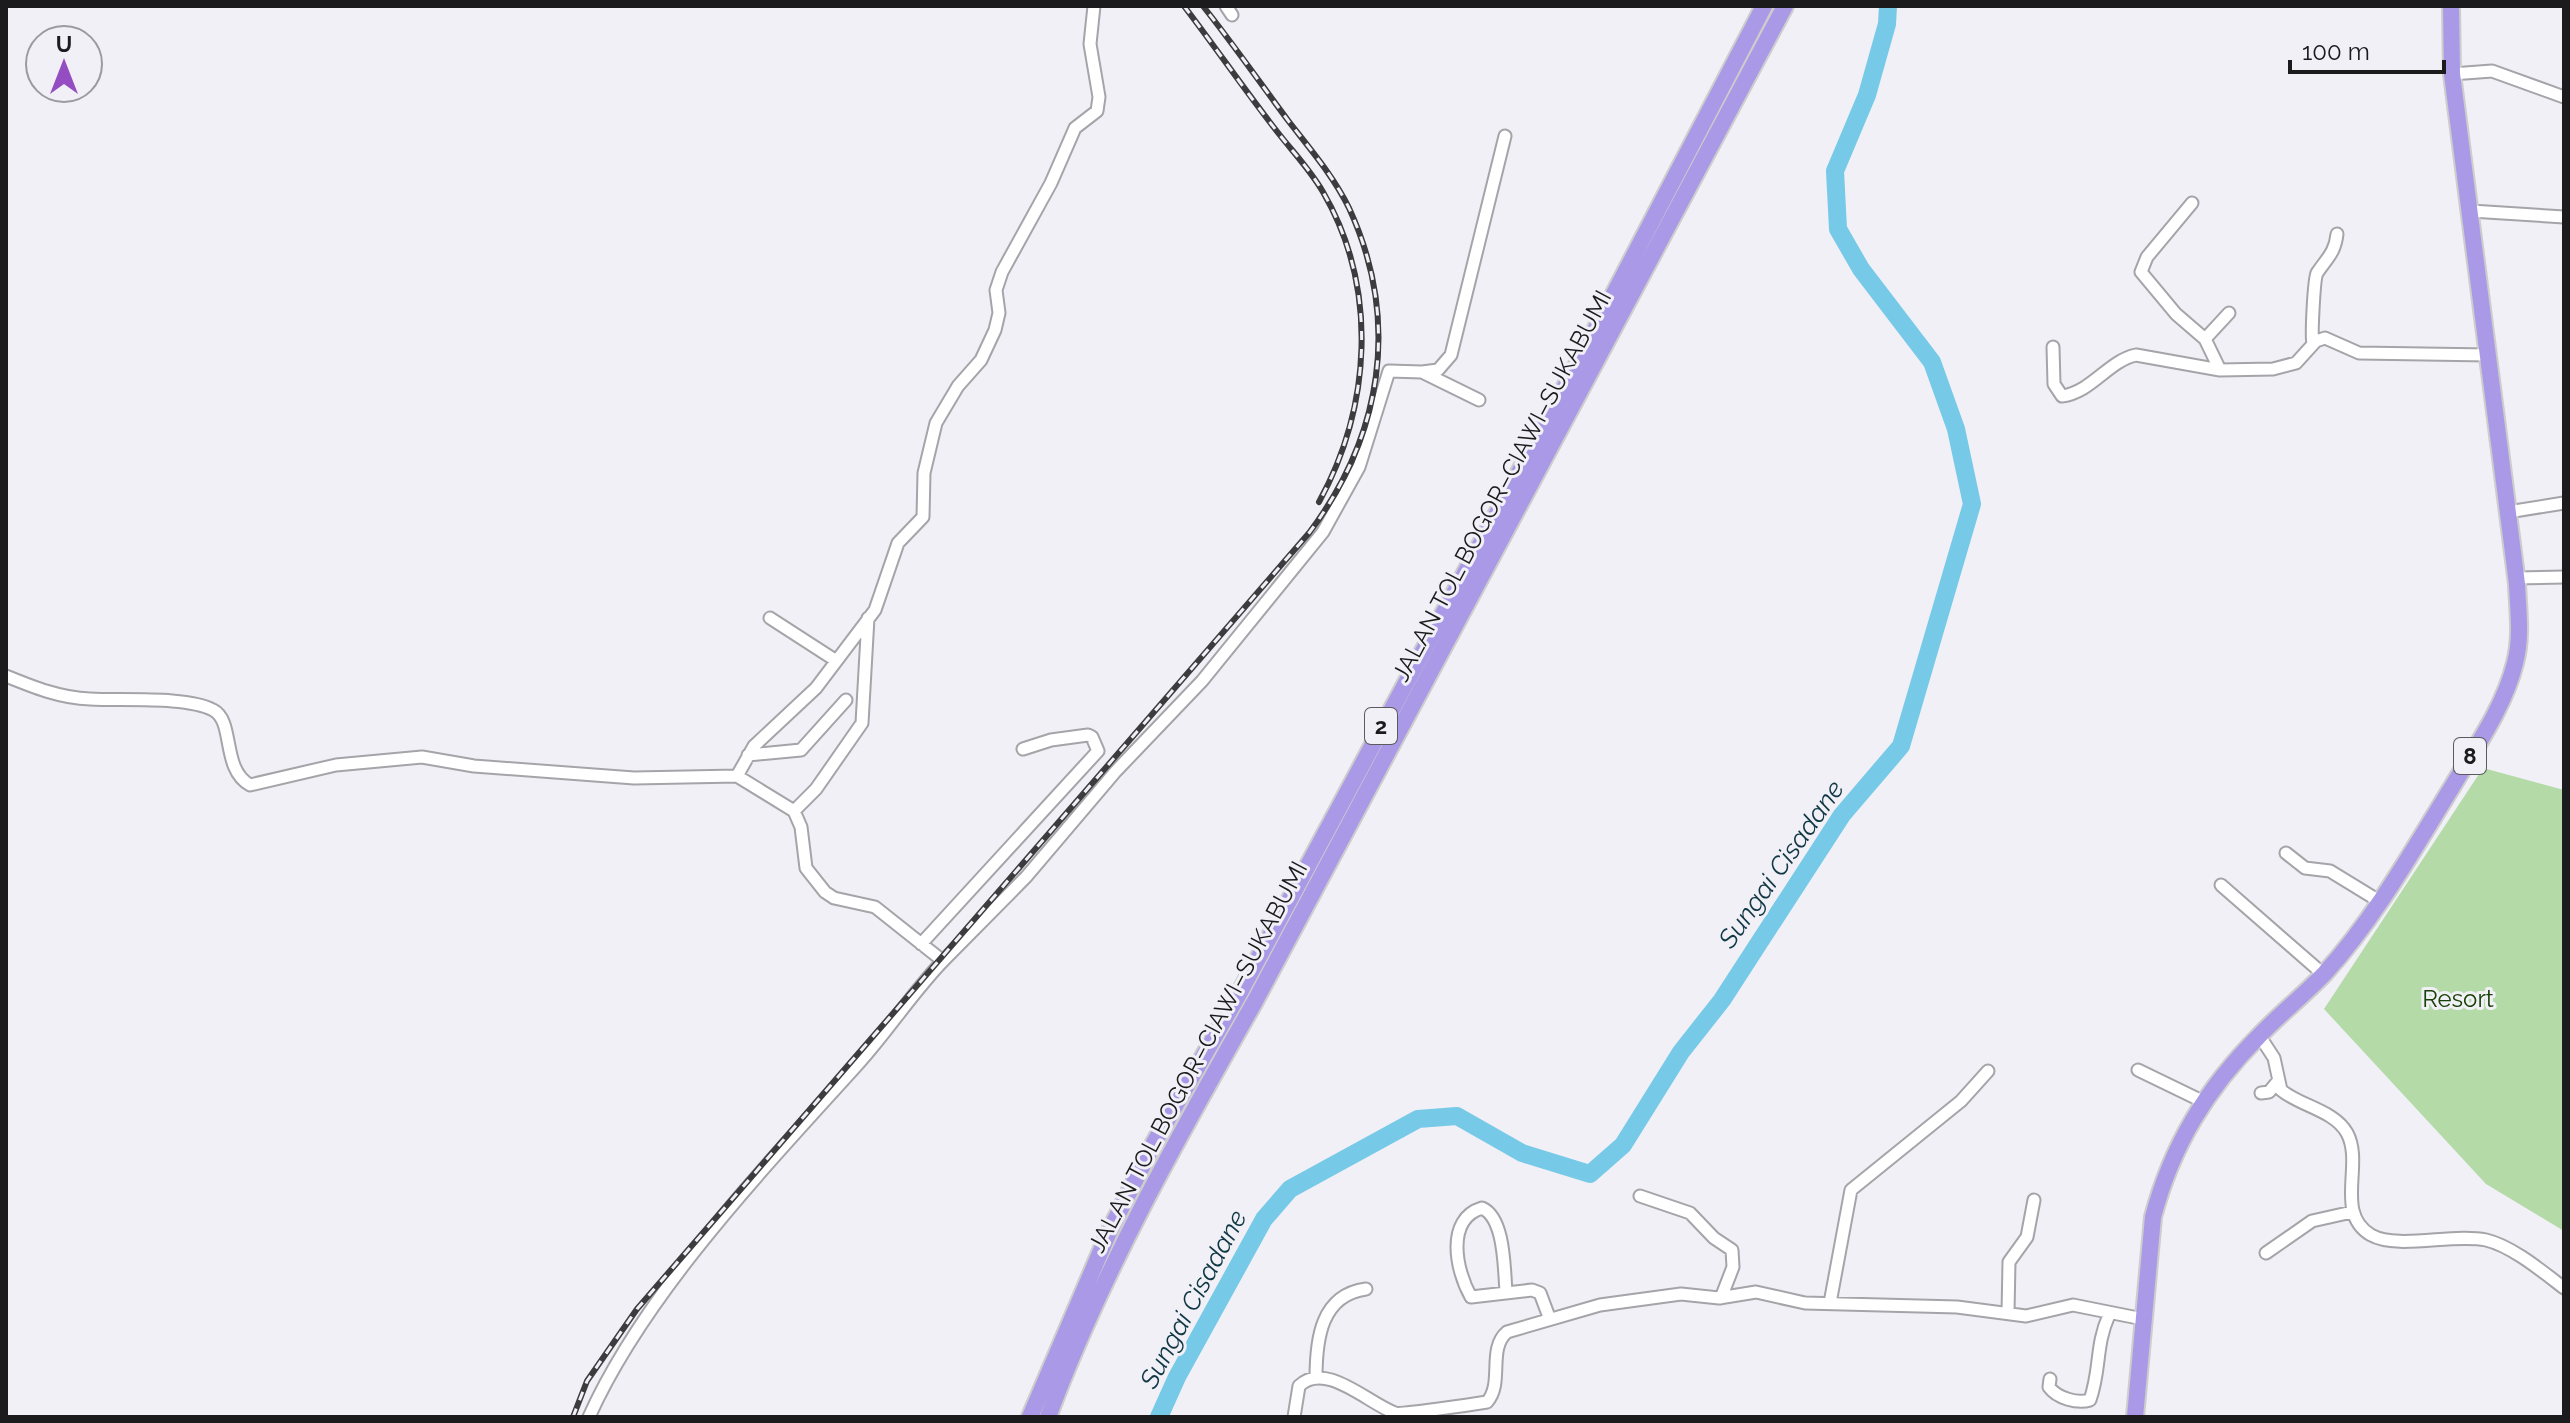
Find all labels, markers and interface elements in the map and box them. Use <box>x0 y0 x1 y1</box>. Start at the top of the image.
north arrow <box>24 24 104 104</box>
scale bar <box>2290 24 2444 74</box>
text: U <box>56 31 72 57</box>
text: 100 m <box>2302 37 2370 66</box>
street label: JALAN TOL BOGOR–CIAWI–SUKABUMI <box>1386 285 1617 686</box>
road number: 2 <box>1365 708 1397 744</box>
road number: 8 <box>2454 738 2486 774</box>
water label: Sungai Cisadane <box>1712 775 1850 954</box>
street label: JALAN TOL BOGOR–CIAWI–SUKABUMI <box>1082 856 1313 1257</box>
park label: Resort <box>2422 984 2494 1013</box>
water label: Sungai Cisadane <box>1133 1205 1253 1394</box>

